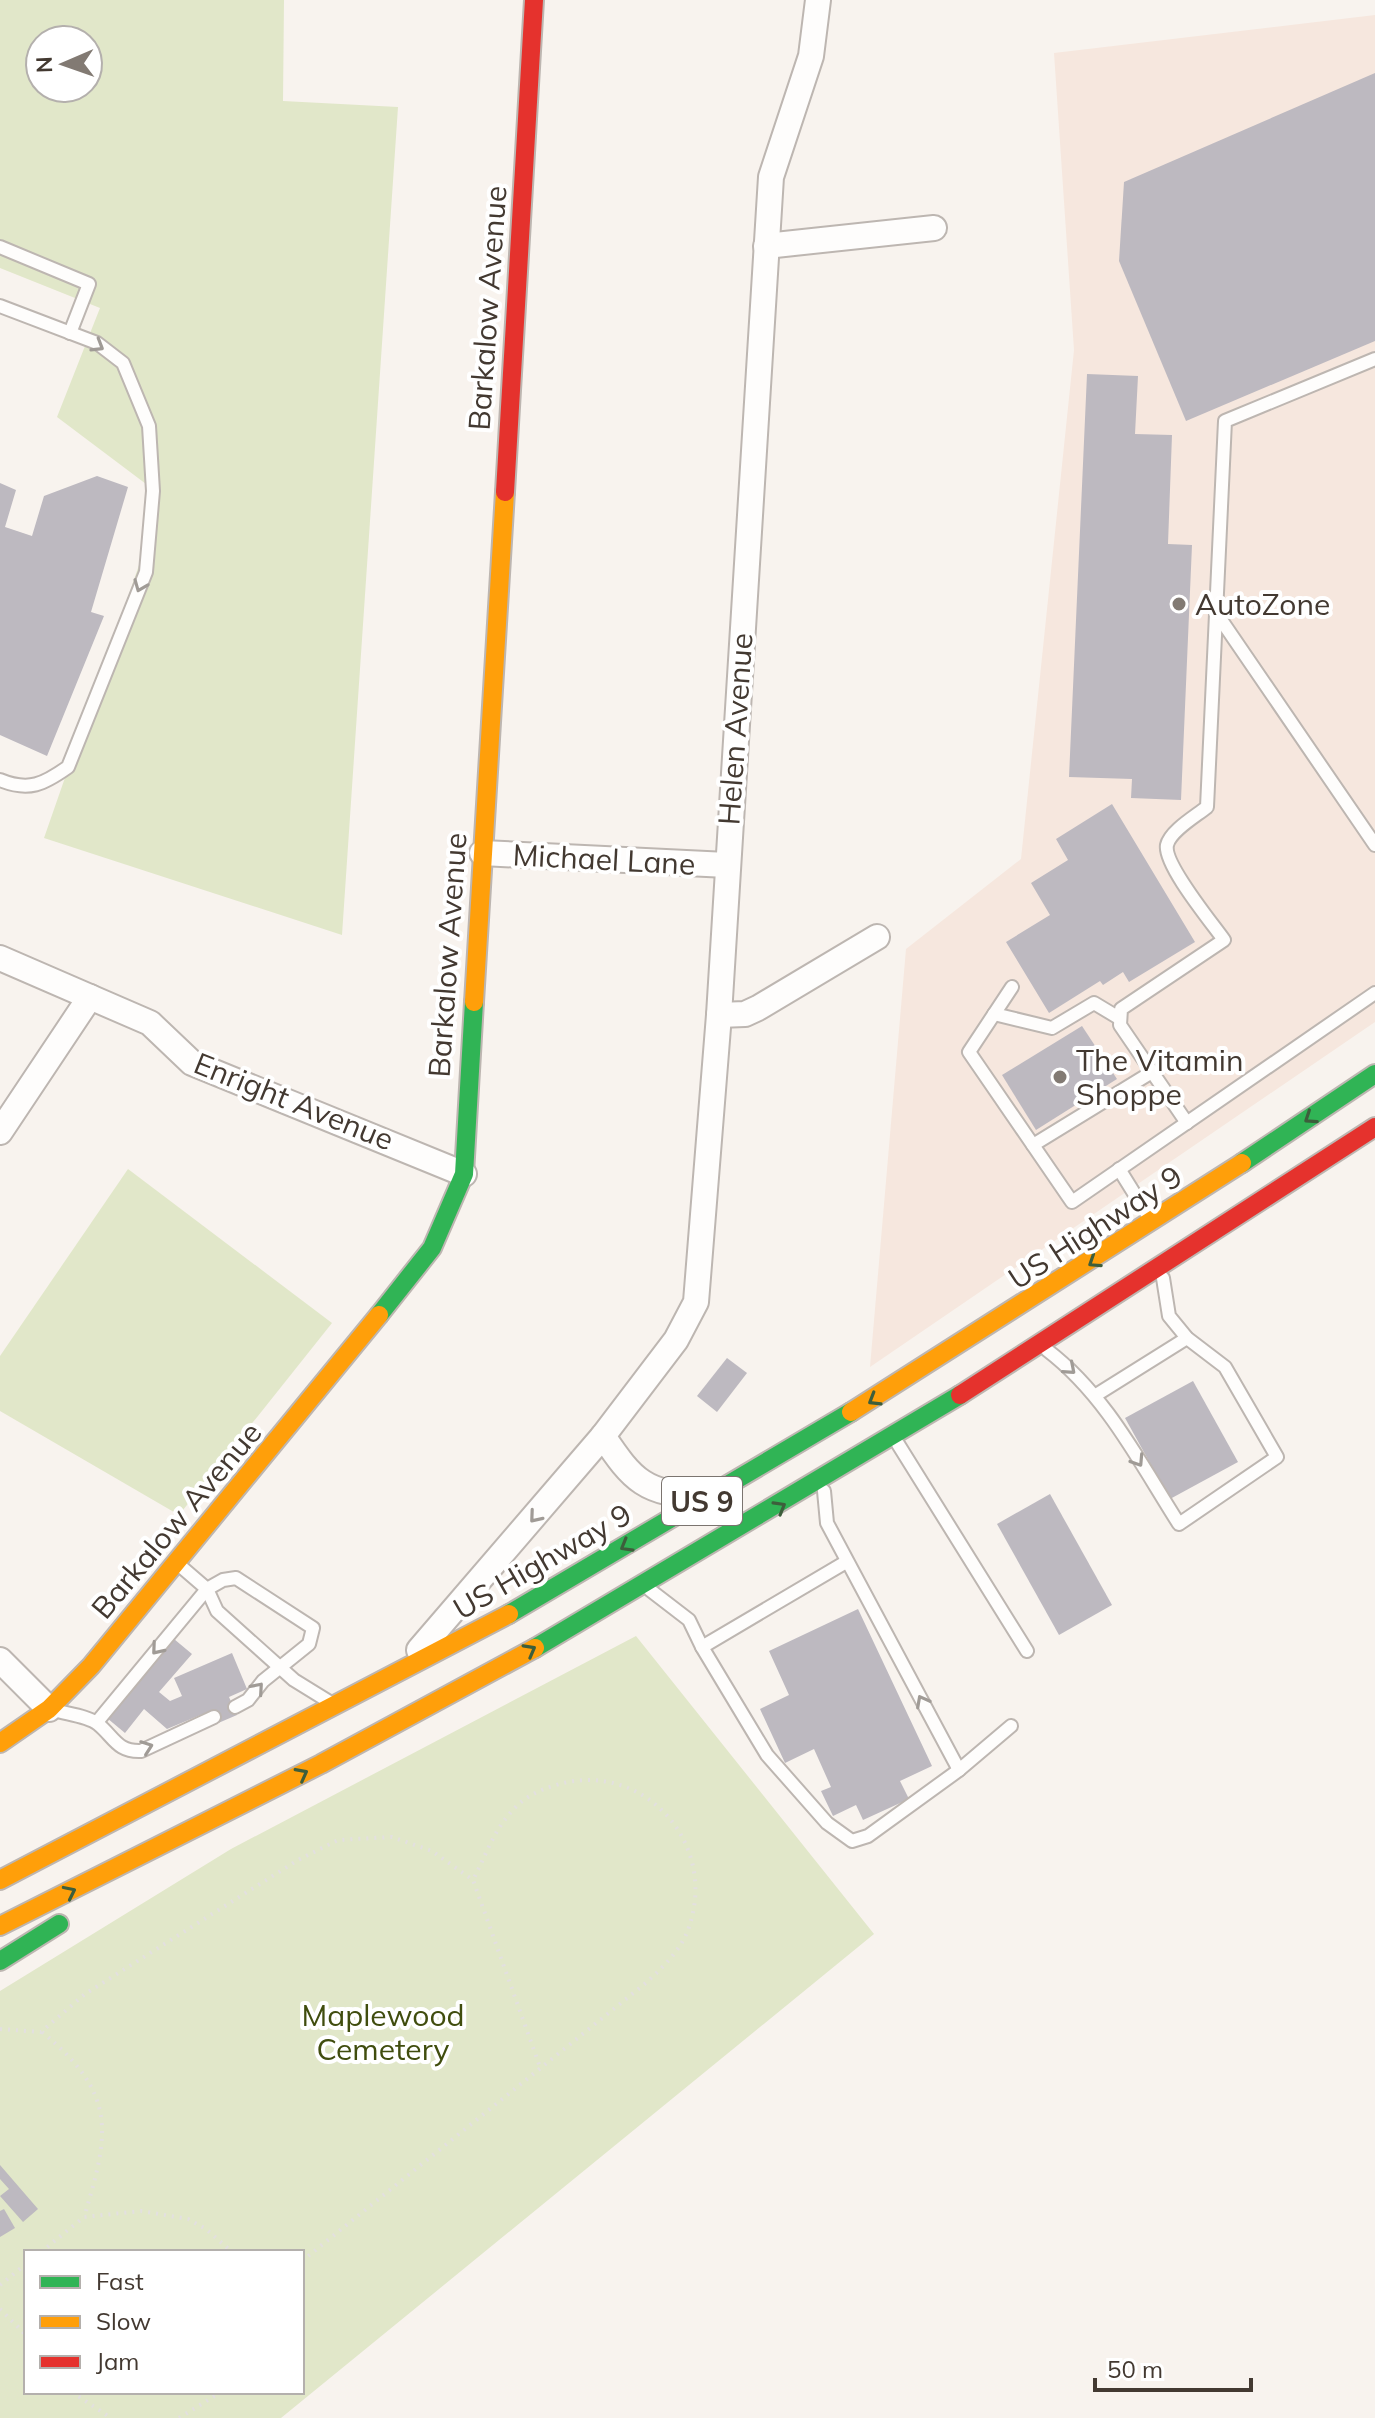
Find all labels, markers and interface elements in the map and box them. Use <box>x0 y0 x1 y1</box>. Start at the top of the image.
north arrow <box>24 24 104 104</box>
text: N <box>30 56 58 73</box>
street label: Barkalow Avenue <box>459 184 515 432</box>
one-way arrow <box>89 336 104 352</box>
one-way arrow <box>133 578 150 592</box>
place label: AutoZone <box>1195 585 1330 623</box>
marker: AutoZone <box>1170 595 1188 613</box>
street label: Helen Avenue <box>709 632 761 826</box>
street label: Barkalow Avenue <box>419 831 475 1079</box>
street label: Michael Lane <box>512 835 696 883</box>
place label: The Vitamin Shoppe <box>1076 1041 1244 1113</box>
street label: Enright Avenue <box>189 1044 399 1158</box>
marker: The Vitamin Shoppe <box>1051 1068 1069 1086</box>
one-way arrow <box>1305 1108 1319 1123</box>
street label: US Highway 9 <box>1001 1157 1189 1297</box>
one-way arrow <box>1088 1252 1103 1267</box>
one-way arrow <box>1061 1359 1076 1374</box>
one-way arrow <box>868 1390 883 1406</box>
street label: Barkalow Avenue <box>83 1414 269 1626</box>
one-way arrow <box>1129 1452 1144 1467</box>
road number: US 9 <box>662 1477 742 1525</box>
street label: US Highway 9 <box>446 1495 638 1627</box>
one-way arrow <box>771 1501 786 1517</box>
one-way arrow <box>530 1507 545 1522</box>
one-way arrow <box>620 1536 634 1552</box>
one-way arrow <box>152 1640 167 1655</box>
one-way arrow <box>521 1644 536 1660</box>
one-way arrow <box>248 1683 263 1698</box>
one-way arrow <box>916 1696 932 1710</box>
one-way arrow <box>139 1740 153 1756</box>
one-way arrow <box>294 1769 308 1784</box>
one-way arrow <box>62 1886 77 1902</box>
park label: Maplewood Cemetery <box>301 1996 465 2068</box>
legend <box>24 2250 304 2394</box>
text: Fast <box>96 2266 144 2296</box>
text: Slow <box>96 2306 151 2336</box>
scale bar <box>1095 2342 1251 2392</box>
text: Jam <box>96 2346 139 2376</box>
text: 50 m <box>1107 2354 1163 2384</box>

